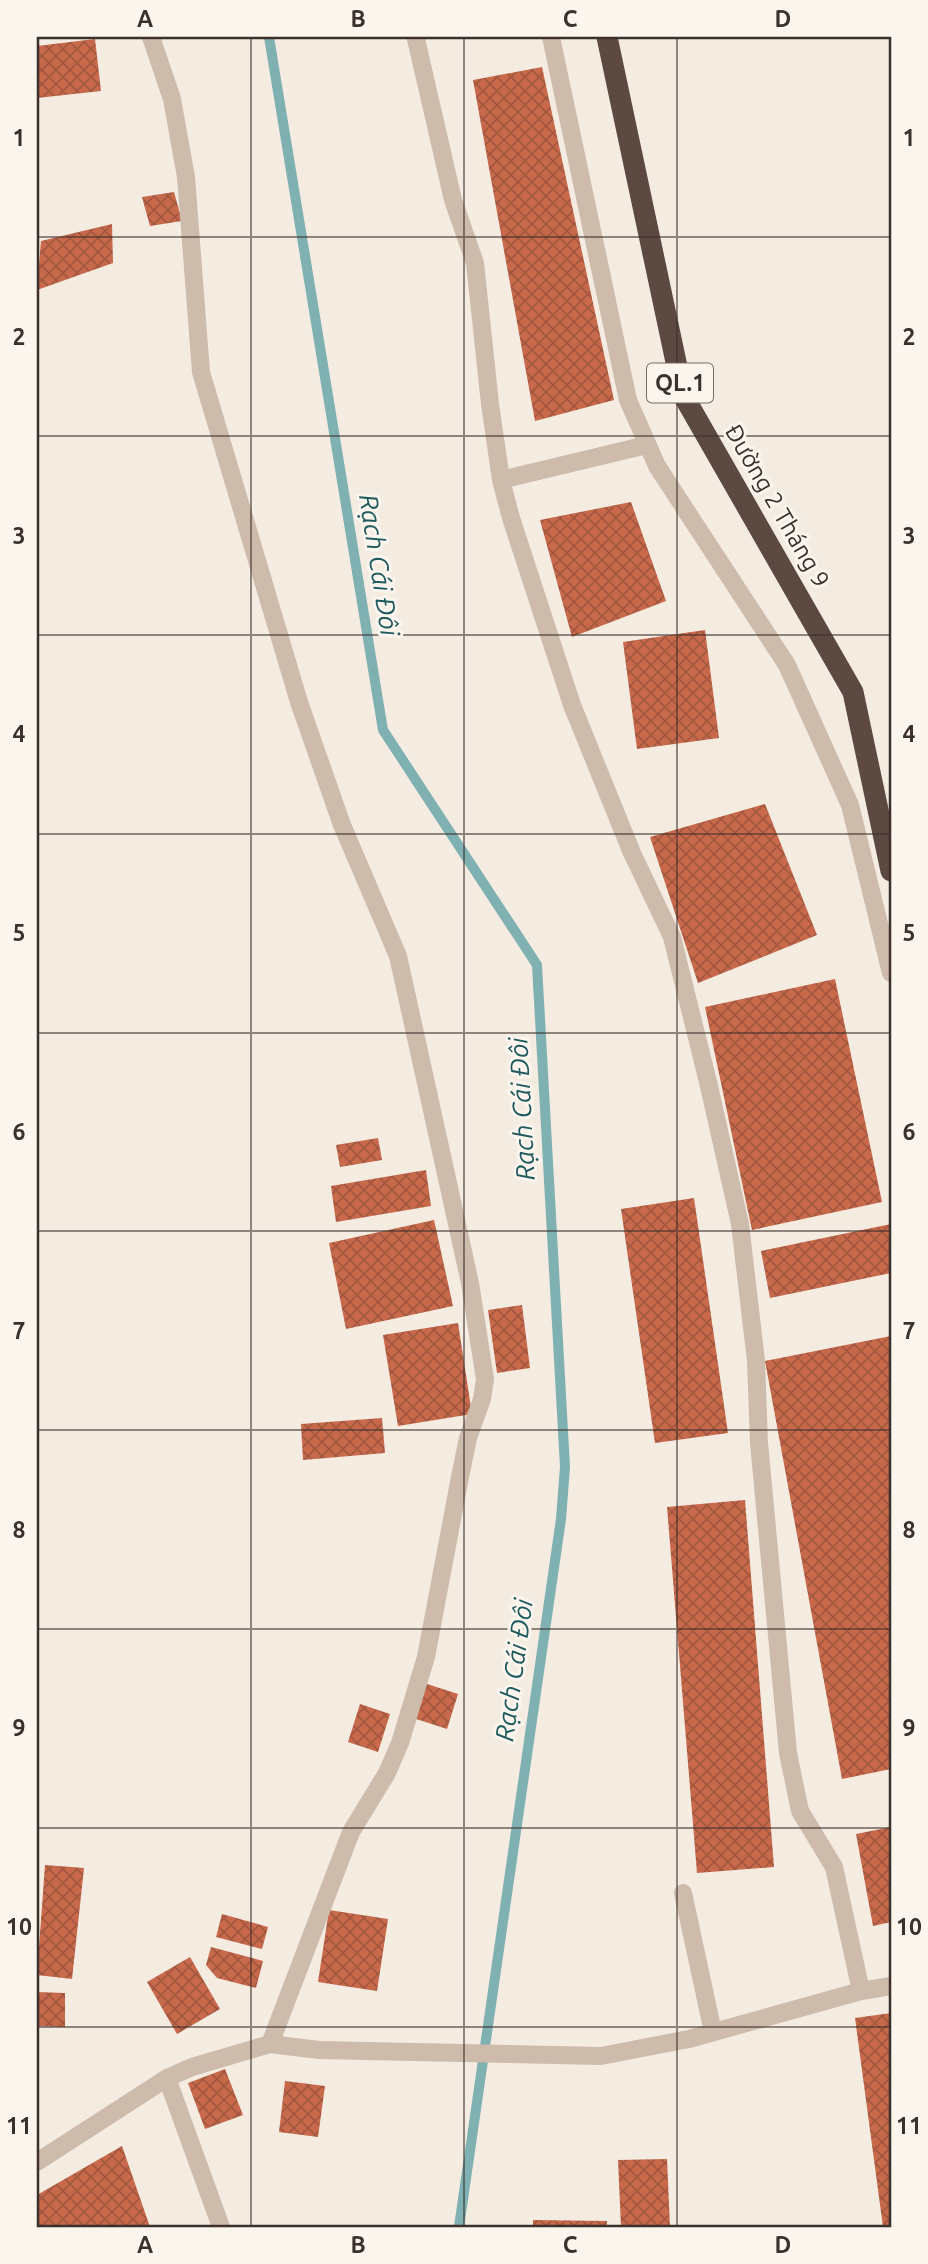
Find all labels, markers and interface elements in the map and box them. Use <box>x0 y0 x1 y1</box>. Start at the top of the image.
text: A <box>137 6 153 31</box>
text: B <box>350 6 366 31</box>
text: C <box>563 6 578 31</box>
text: D <box>775 6 791 31</box>
text: 1 <box>13 125 25 150</box>
text: 1 <box>903 125 915 150</box>
text: 2 <box>13 324 25 349</box>
text: 2 <box>903 324 915 349</box>
road number: QL.1 <box>647 364 713 402</box>
street label: Đường 2 Tháng 9 <box>720 420 835 592</box>
water label: Rạch Cái Đôi <box>354 492 405 639</box>
text: 3 <box>13 523 25 548</box>
text: 3 <box>903 523 915 548</box>
text: 4 <box>13 721 26 746</box>
text: 4 <box>903 721 916 746</box>
text: 5 <box>13 920 25 945</box>
text: 5 <box>903 920 915 945</box>
water label: Rạch Cái Đôi <box>503 1035 540 1181</box>
text: 6 <box>13 1119 26 1144</box>
text: 6 <box>903 1119 916 1144</box>
text: 7 <box>13 1318 25 1343</box>
text: 7 <box>903 1318 915 1343</box>
text: 8 <box>13 1517 25 1542</box>
text: 8 <box>903 1517 915 1542</box>
water label: Rạch Cái Đôi <box>489 1596 538 1743</box>
text: 9 <box>13 1715 25 1740</box>
text: 9 <box>903 1715 915 1740</box>
text: 10 <box>6 1914 32 1939</box>
text: 10 <box>896 1914 922 1939</box>
text: 11 <box>6 2113 32 2138</box>
text: 11 <box>896 2113 922 2138</box>
text: A <box>137 2232 153 2257</box>
text: B <box>350 2232 366 2257</box>
text: C <box>563 2232 578 2257</box>
text: D <box>775 2232 791 2257</box>

